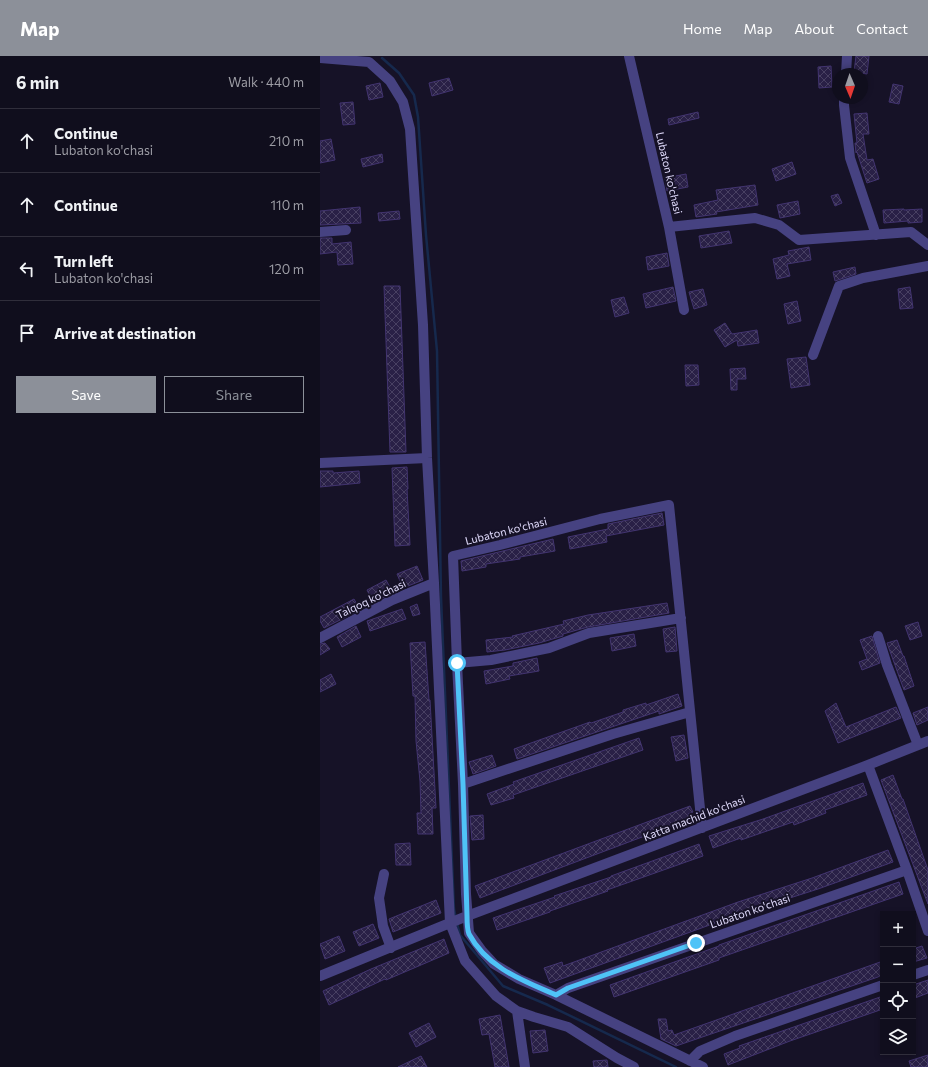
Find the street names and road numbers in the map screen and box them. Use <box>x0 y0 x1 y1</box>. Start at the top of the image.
street label: Lubaton ko'chasi <box>654 131 685 215</box>
street label: Lubaton ko'chasi <box>464 514 548 547</box>
street label: Talqoq ko'chasi <box>334 576 408 621</box>
street label: Katta machid ko'chasi <box>641 792 747 843</box>
street label: Lubaton ko'chasi <box>708 891 792 930</box>

